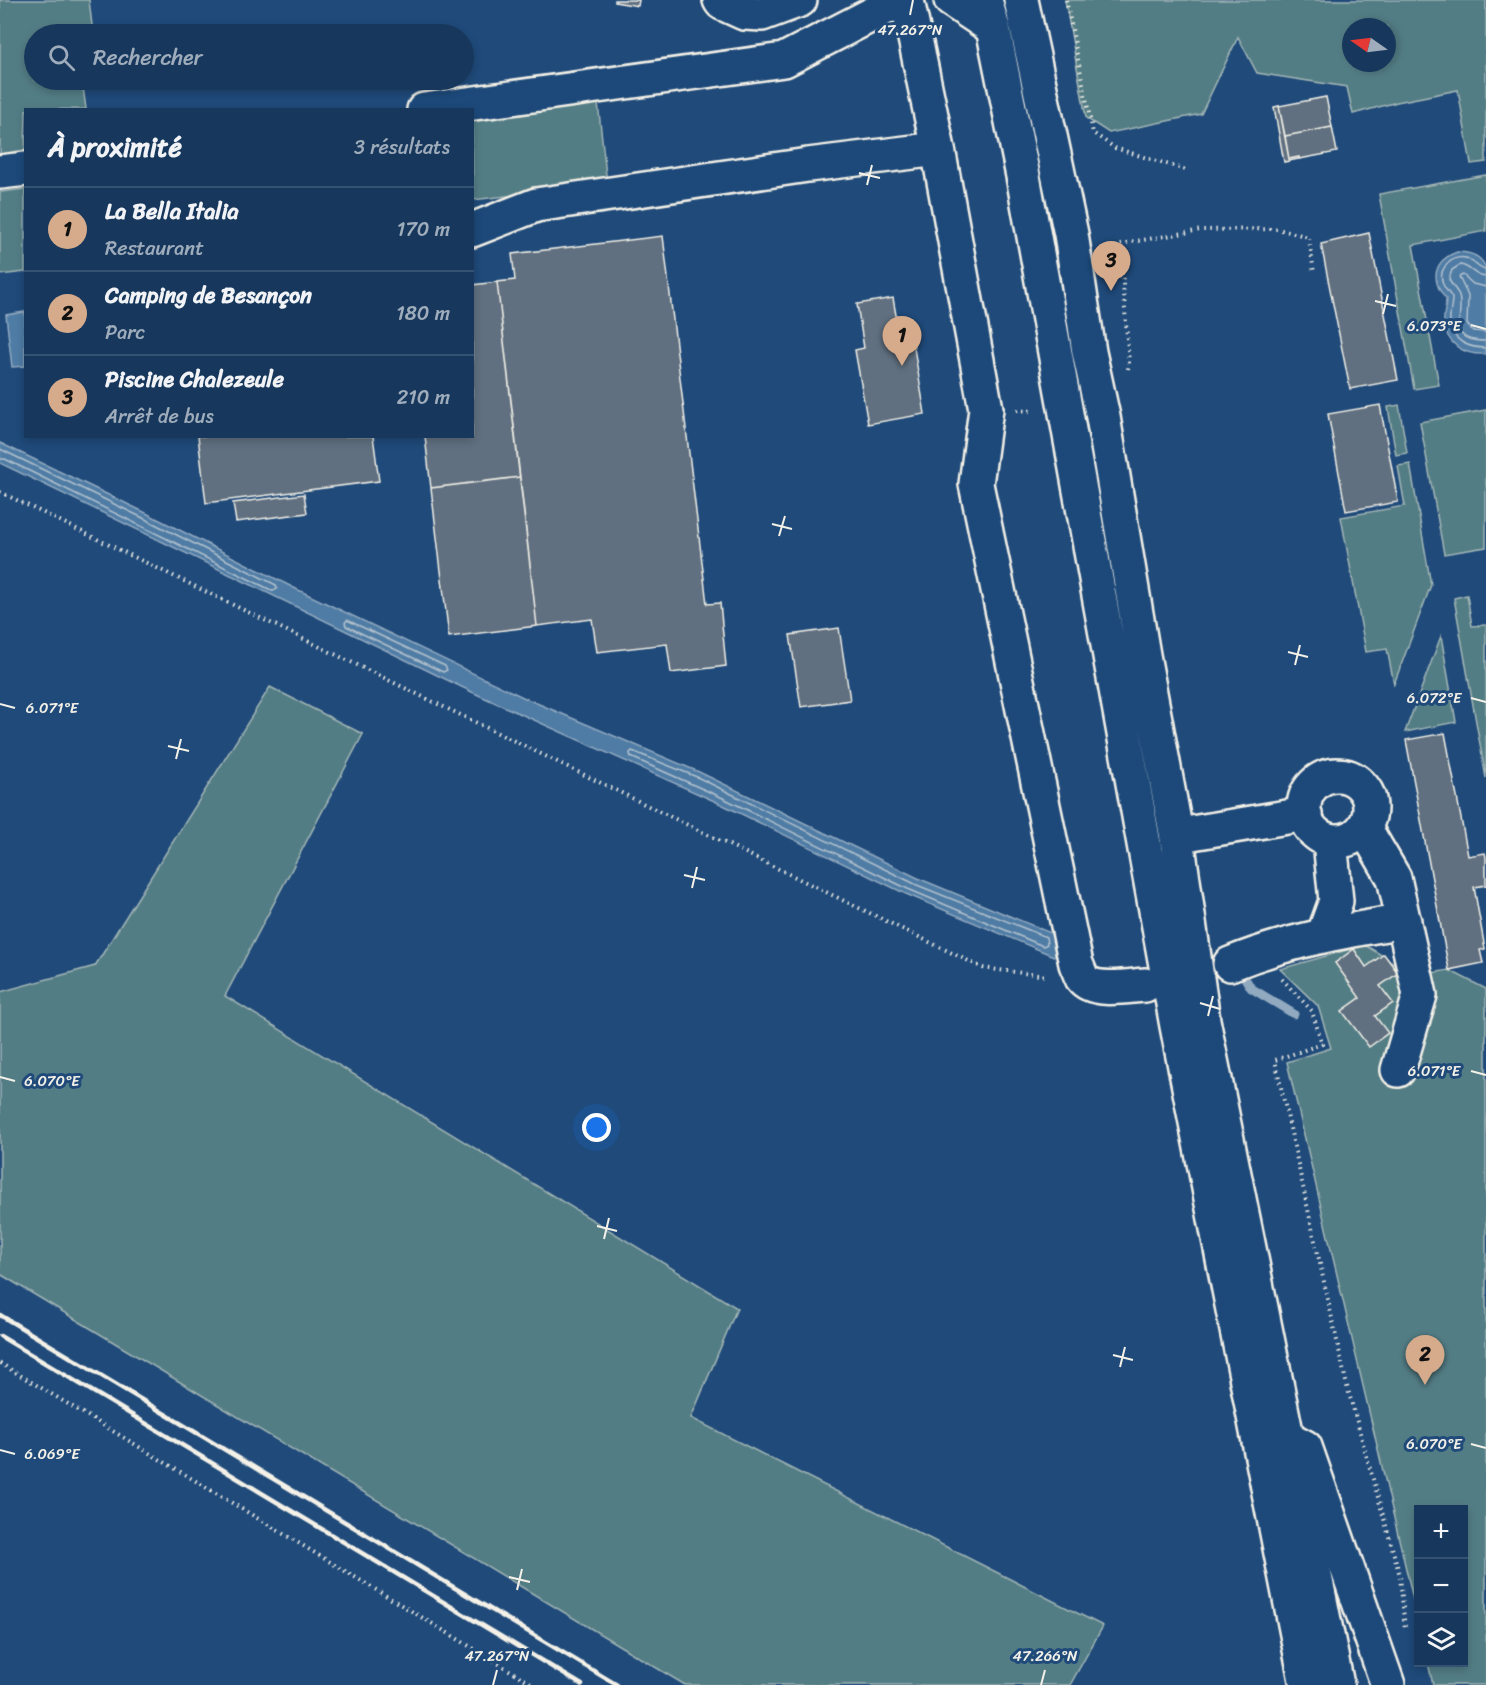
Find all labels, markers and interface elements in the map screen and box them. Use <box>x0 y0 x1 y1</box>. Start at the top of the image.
text: 47.267°N <box>877 17 943 43</box>
north arrow <box>1342 18 1396 72</box>
search box <box>24 24 474 90</box>
text: Rechercher <box>93 38 203 77</box>
icon: search <box>45 41 78 74</box>
text: À proximité <box>48 124 182 170</box>
text: 3 résultats <box>354 130 450 165</box>
text: La Bella Italia <box>105 192 239 231</box>
text: 1 <box>63 212 72 247</box>
text: 170 m <box>397 212 450 247</box>
text: Restaurant <box>105 231 204 266</box>
pin: 3 <box>1092 242 1130 291</box>
text: Camping de Besançon <box>105 276 312 315</box>
text: 2 <box>62 296 73 331</box>
text: 180 m <box>396 296 450 331</box>
text: 6.073°E <box>1407 313 1463 339</box>
text: Parc <box>105 315 145 350</box>
pin: 1 <box>882 316 922 366</box>
text: Piscine Chalezeule <box>105 360 284 399</box>
text: 3 <box>62 380 73 415</box>
text: 210 m <box>397 380 450 415</box>
text: Arrêt de bus <box>105 399 214 434</box>
text: 6.072°E <box>1407 685 1463 711</box>
text: 6.071°E <box>26 695 80 721</box>
text: 6.071°E <box>1408 1058 1462 1084</box>
text: 6.070°E <box>24 1068 81 1094</box>
your location <box>582 1113 611 1142</box>
pin: 2 <box>1406 1336 1444 1385</box>
text: 6.070°E <box>1406 1431 1463 1457</box>
text: 6.069°E <box>24 1441 81 1467</box>
map controls <box>1414 1505 1468 1667</box>
button: + <box>1414 1505 1468 1559</box>
button: − <box>1414 1559 1468 1613</box>
button: layers <box>1414 1613 1468 1667</box>
text: 47.267°N <box>464 1643 530 1669</box>
text: 47.266°N <box>1013 1643 1078 1669</box>

